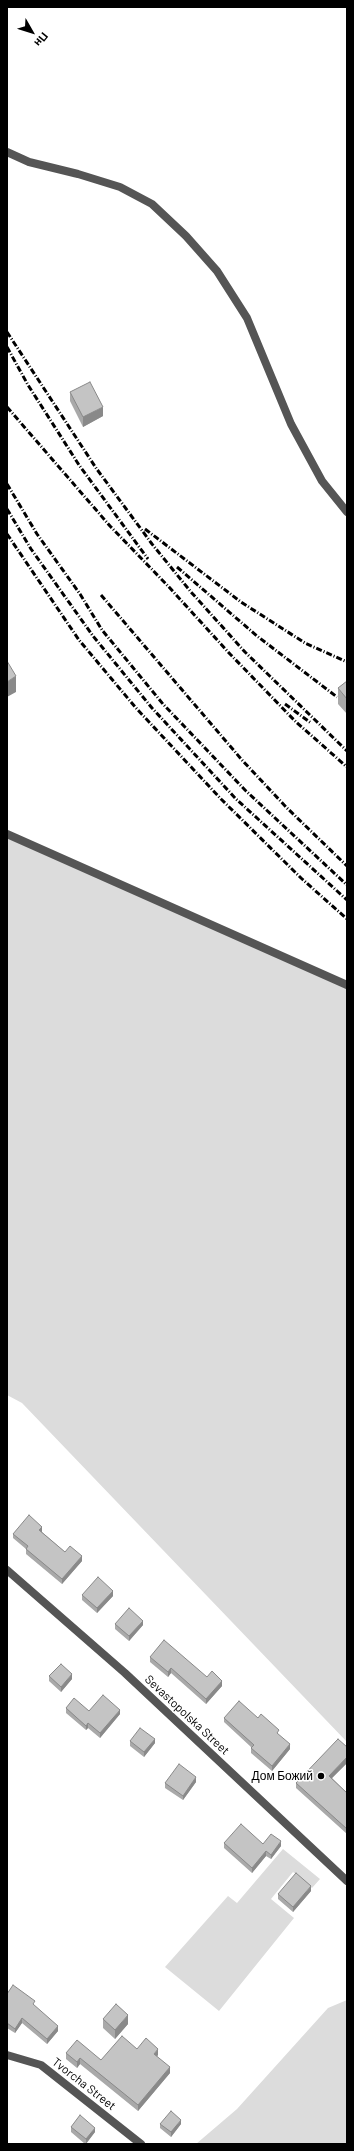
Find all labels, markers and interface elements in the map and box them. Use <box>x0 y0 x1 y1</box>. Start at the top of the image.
north arrow <box>12 12 52 52</box>
text: Пн <box>32 30 51 50</box>
street label: Sevastopolska Street <box>142 1672 232 1758</box>
place label: Дом Божий <box>252 1769 313 1783</box>
marker: Дом Божий <box>316 1771 326 1781</box>
street label: Tvorcha Street <box>49 2055 119 2113</box>

